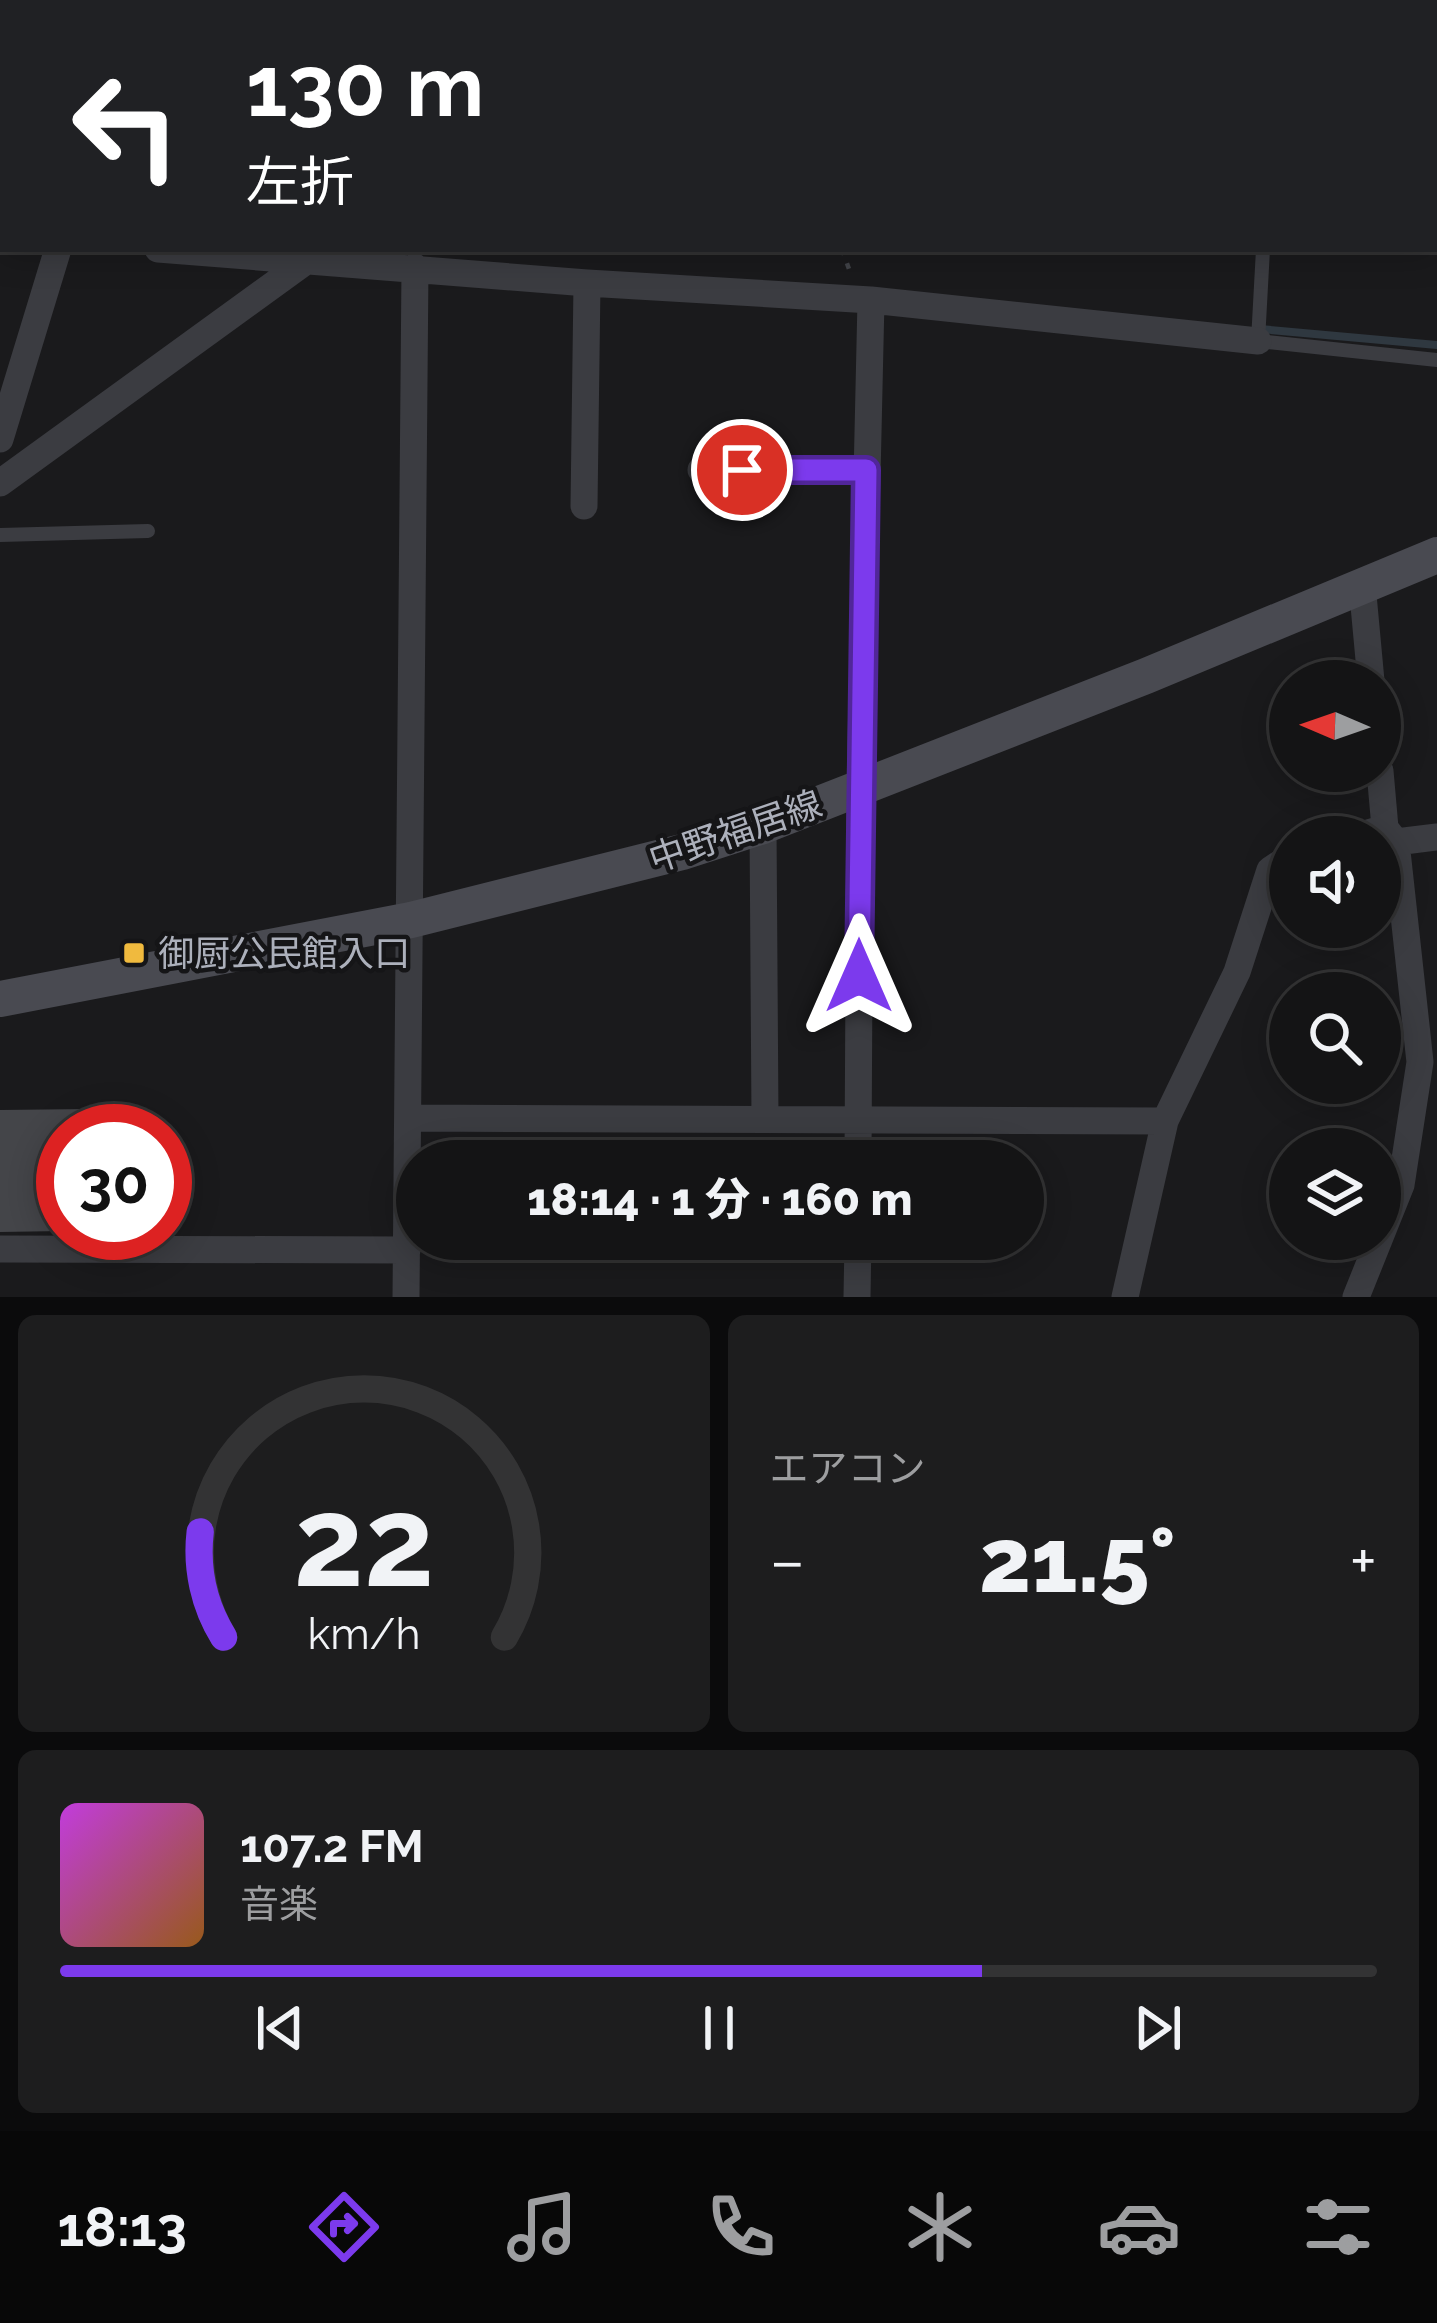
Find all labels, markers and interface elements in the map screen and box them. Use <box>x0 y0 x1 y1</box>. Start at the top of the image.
text: 130 m <box>246 37 484 136</box>
icon: left <box>48 48 204 204</box>
text: 左折 <box>246 150 354 214</box>
pin <box>691 419 793 521</box>
icon: arrive <box>709 437 775 503</box>
north arrow <box>1269 660 1401 792</box>
map controls <box>1269 660 1401 1260</box>
street label: 中野福居線 <box>643 782 827 880</box>
button: sound <box>1269 816 1401 948</box>
position arrow <box>796 913 922 1039</box>
place label: 御厨公民館入口 <box>158 932 410 974</box>
marker: 御厨公民館入口 <box>121 940 147 966</box>
button: search <box>1269 972 1401 1104</box>
speed limit sign: 30 <box>36 1104 192 1260</box>
button: layers <box>1269 1128 1401 1260</box>
text: 18:14 · 1 分 · 160 m <box>527 1173 913 1226</box>
text: エアコン <box>770 1445 926 1491</box>
text: 22 <box>293 1469 434 1615</box>
text: 21.5° <box>979 1507 1176 1613</box>
text: − <box>770 1522 805 1599</box>
text: + <box>1350 1522 1377 1599</box>
text: km/h <box>307 1608 420 1658</box>
text: 107.2 FM <box>240 1820 424 1873</box>
text: 音楽 <box>240 1881 318 1927</box>
icon: previous <box>247 1995 313 2061</box>
icon: pause <box>686 1995 752 2061</box>
icon: next <box>1125 1995 1191 2061</box>
icon: directions <box>302 2185 386 2269</box>
icon: music <box>500 2185 584 2269</box>
icon: phone <box>699 2185 783 2269</box>
icon: climate <box>898 2185 982 2269</box>
icon: car <box>1097 2185 1181 2269</box>
icon: filters <box>1296 2185 1380 2269</box>
text: 18:13 <box>57 2195 187 2259</box>

